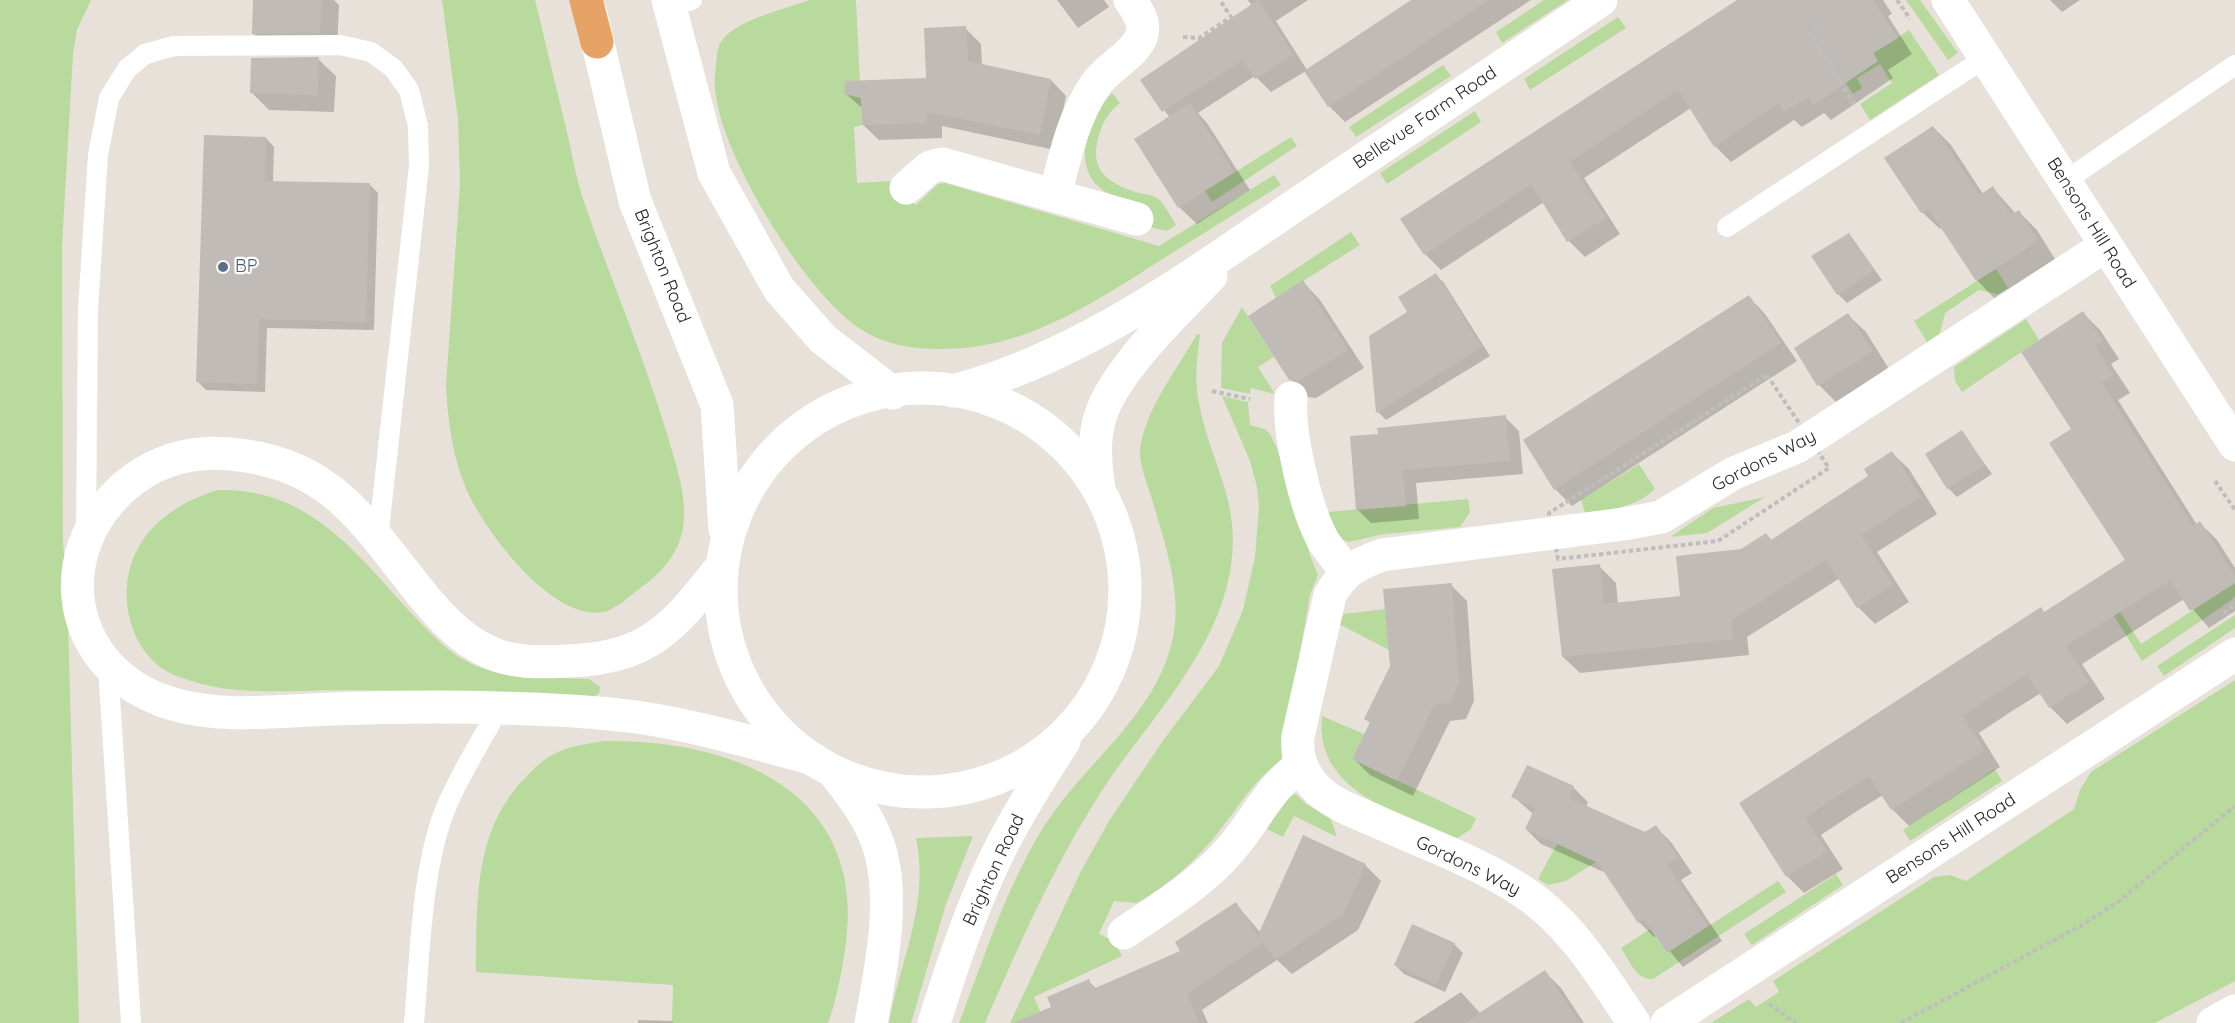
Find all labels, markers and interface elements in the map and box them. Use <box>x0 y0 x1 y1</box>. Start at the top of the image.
street label: Bellevue Farm Road <box>1349 62 1501 174</box>
street label: Bensons Hill Road <box>2042 154 2140 292</box>
street label: Brighton Road <box>629 206 695 326</box>
place label: BP <box>235 256 257 278</box>
marker: BP <box>216 260 230 274</box>
street label: Gordons Way <box>1708 426 1820 496</box>
street label: Bensons Hill Road <box>1882 789 2020 889</box>
street label: Brighton Road <box>959 811 1029 929</box>
street label: Gordons Way <box>1412 831 1524 901</box>

